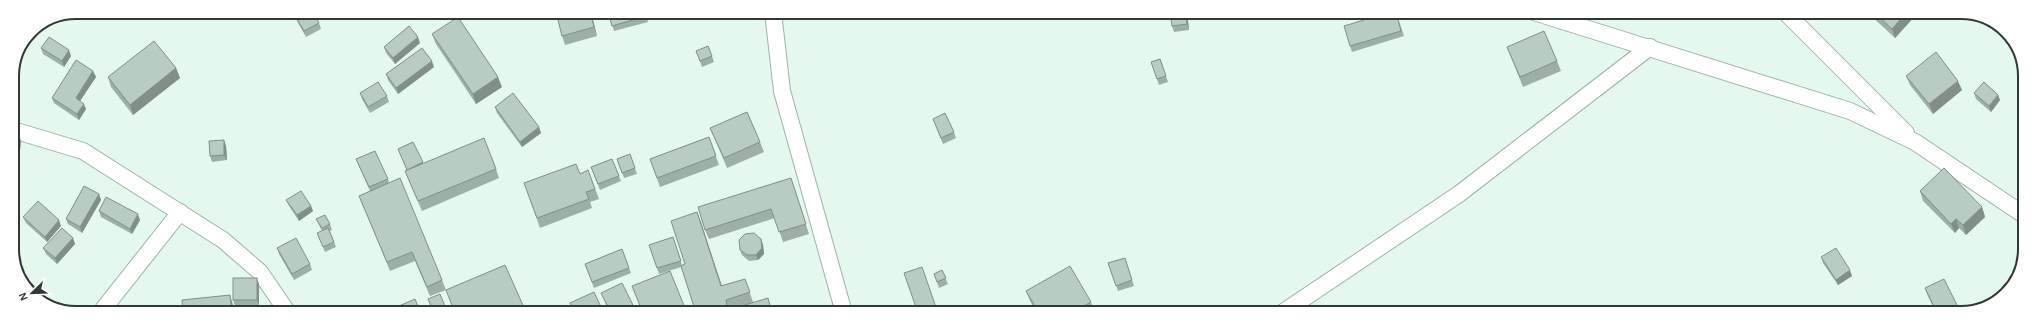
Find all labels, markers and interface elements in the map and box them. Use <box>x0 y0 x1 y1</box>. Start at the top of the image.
north arrow <box>12 273 52 313</box>
text: N <box>17 291 30 302</box>

